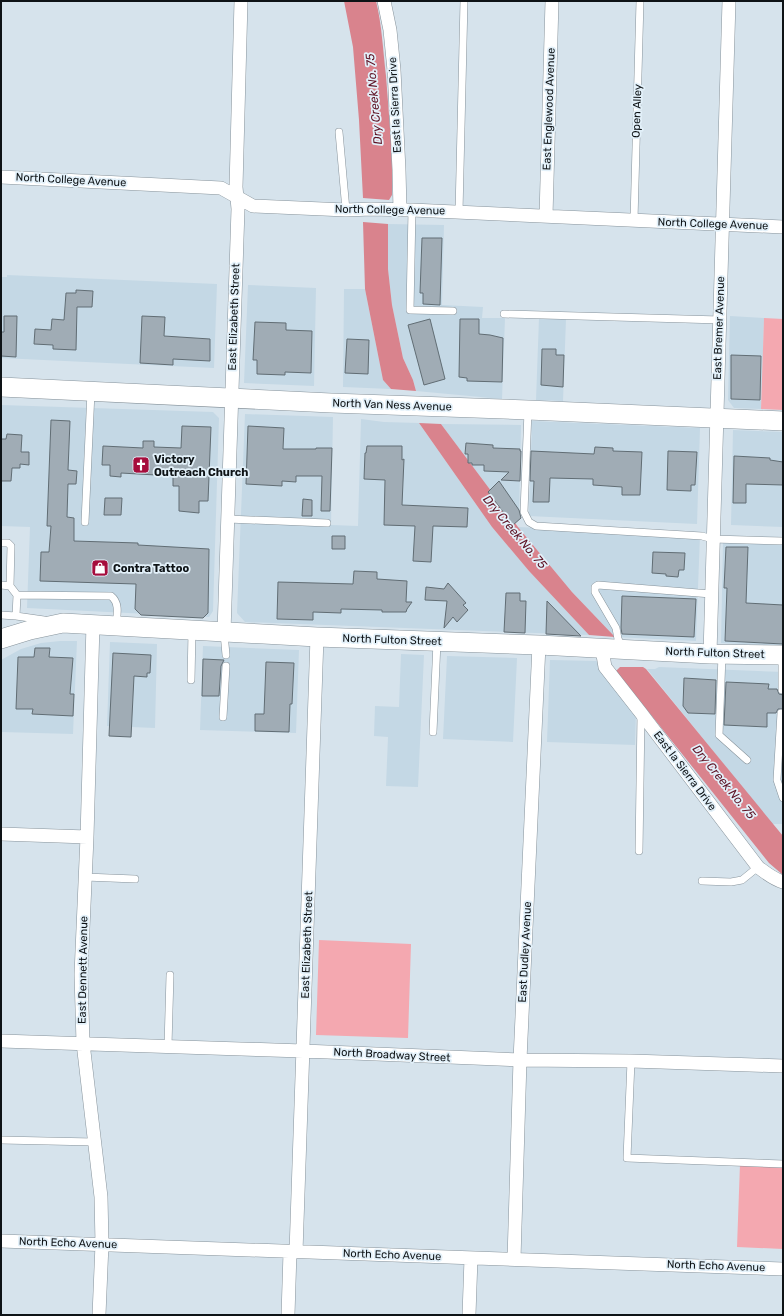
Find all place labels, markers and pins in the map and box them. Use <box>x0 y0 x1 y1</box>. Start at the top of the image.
place label: Victory Outreach Church <box>154 453 248 479</box>
church icon: Victory Outreach Church <box>131 455 151 475</box>
shop icon: Contra Tattoo <box>90 558 110 578</box>
place label: Contra Tattoo <box>113 562 189 575</box>

